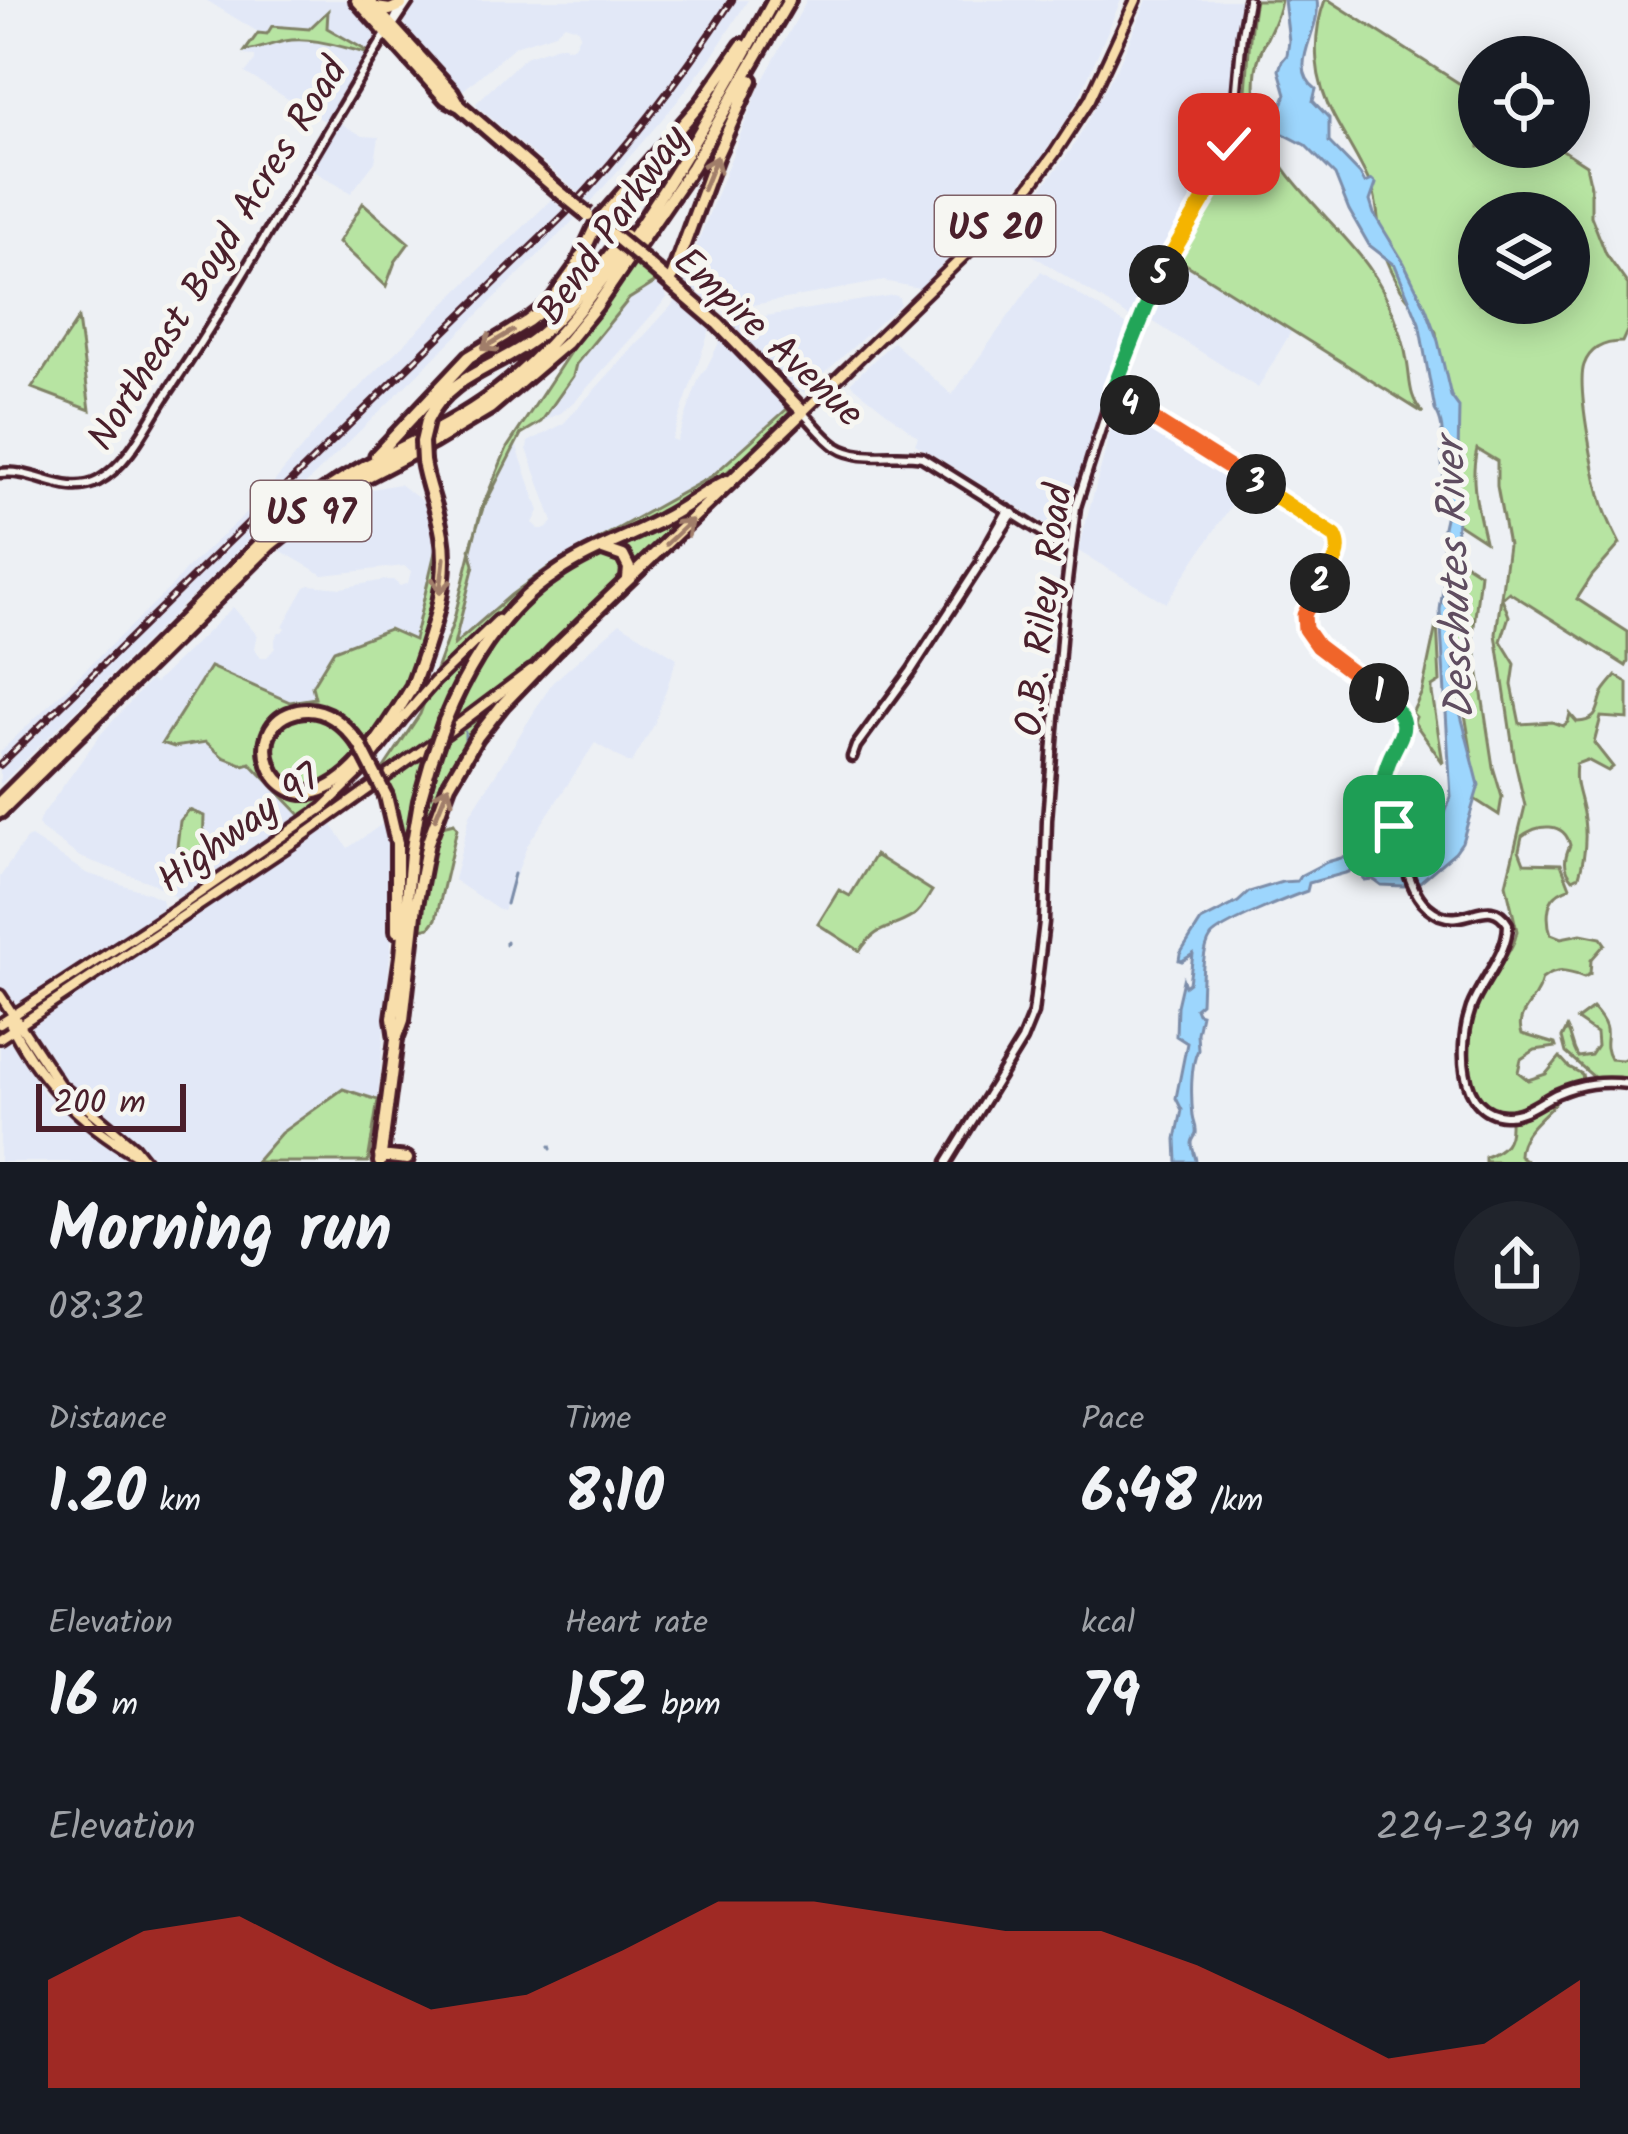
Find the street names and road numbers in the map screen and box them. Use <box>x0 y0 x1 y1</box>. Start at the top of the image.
street label: Northeast Boyd Acres Road <box>73 45 367 464</box>
street label: Bend Parkway <box>522 113 707 339</box>
road number: US 20 <box>935 196 1055 256</box>
street label: Empire Avenue <box>657 233 877 444</box>
street label: O.B. Riley Road <box>1000 479 1092 740</box>
road number: US 97 <box>251 481 371 541</box>
street label: Highway 97 <box>145 749 336 911</box>

